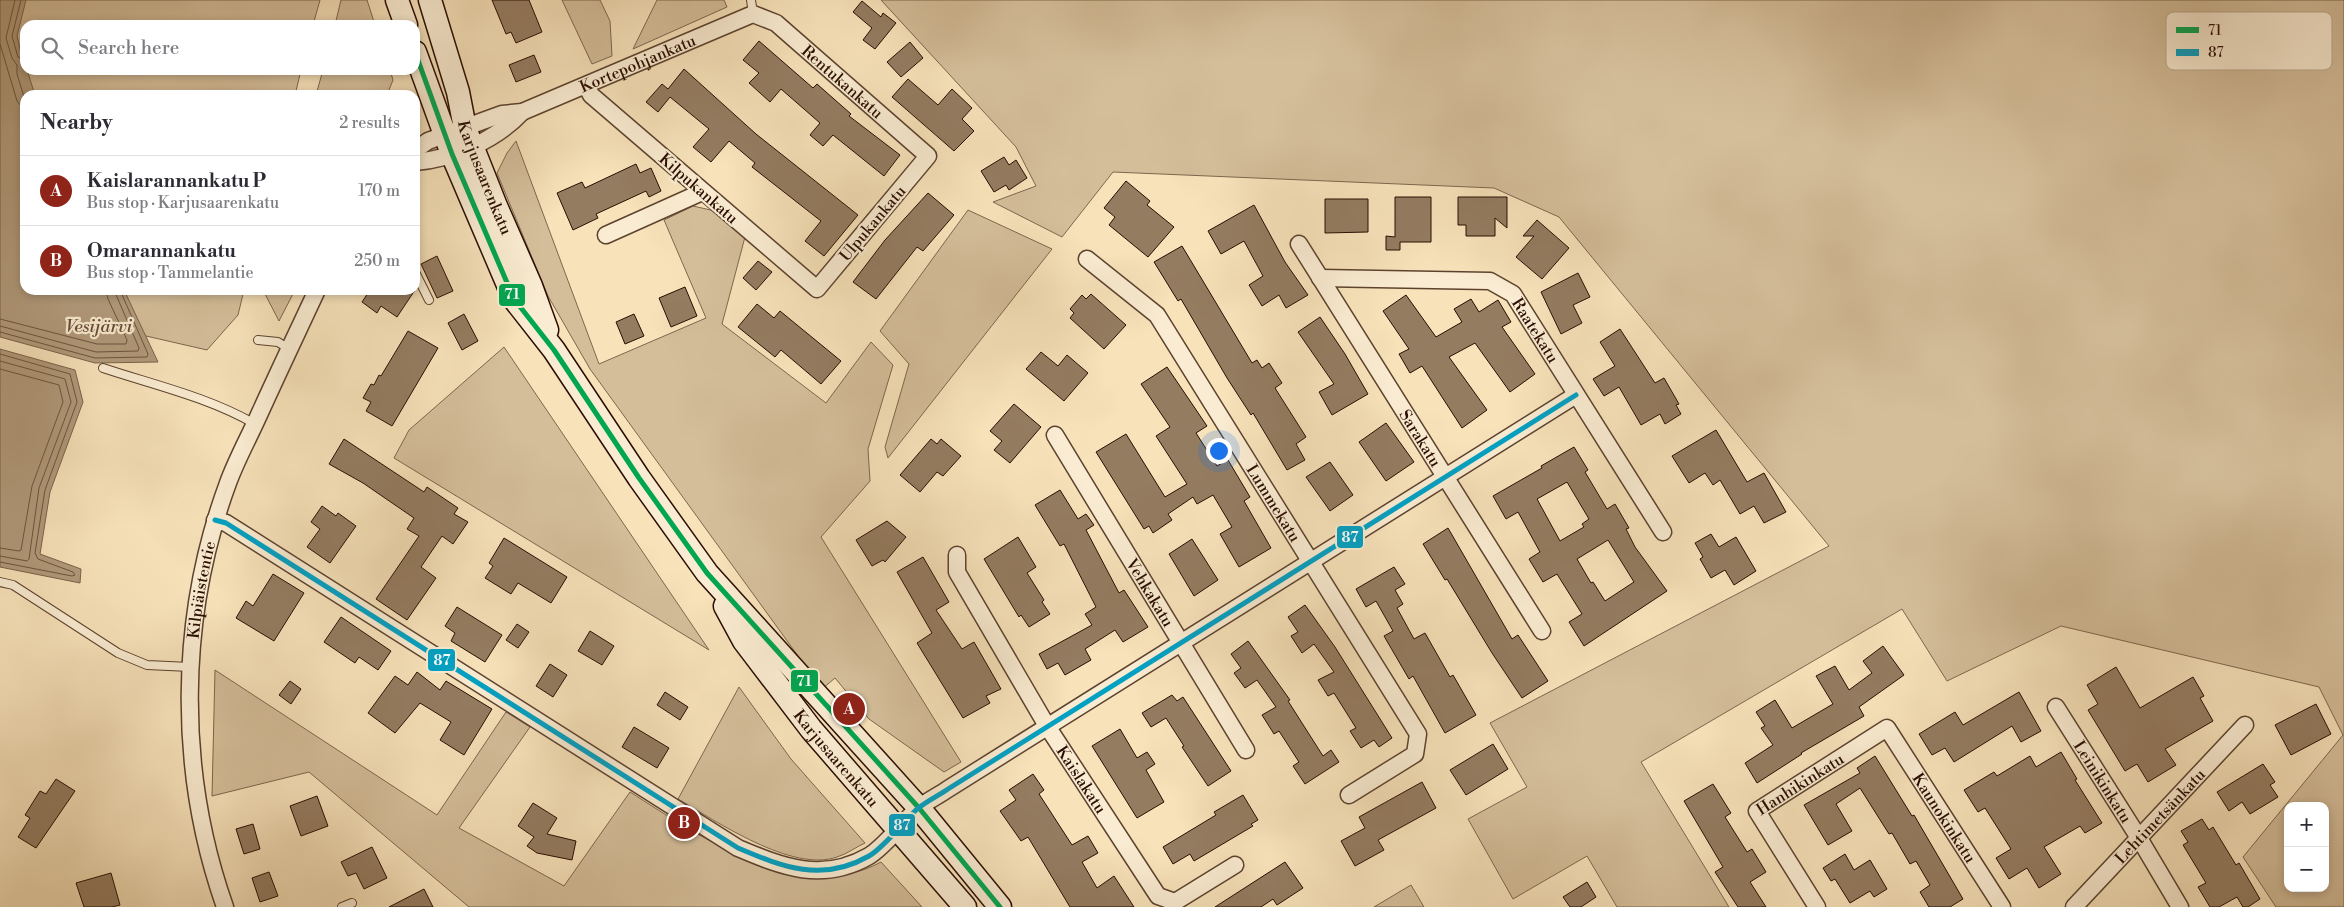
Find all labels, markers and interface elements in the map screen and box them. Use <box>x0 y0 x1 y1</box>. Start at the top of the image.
legend <box>2166 12 2332 70</box>
search box <box>20 20 420 75</box>
text: 71 <box>2208 22 2222 40</box>
street label: Kortepohjankatu <box>577 31 699 97</box>
icon: search <box>38 34 66 62</box>
text: Search here <box>78 36 179 60</box>
street label: Rentukankatu <box>797 41 887 123</box>
text: 87 <box>2208 44 2223 62</box>
text: Nearby <box>40 110 113 136</box>
text: 2 results <box>339 113 400 133</box>
street label: Karjusaarenkatu <box>453 119 516 238</box>
street label: Kilpukankatu <box>655 149 742 229</box>
text: Kaislarannankatu P <box>87 169 266 193</box>
text: A <box>50 181 62 201</box>
text: 170 m <box>358 181 400 201</box>
street label: Ulpukankatu <box>835 182 910 266</box>
text: Bus stop · Karjusaarenkatu <box>87 193 279 213</box>
text: Omarannankatu <box>87 239 236 263</box>
text: B <box>50 251 62 271</box>
text: 250 m <box>354 251 400 271</box>
text: Bus stop · Tammelantie <box>87 263 254 283</box>
line badge: 71 <box>498 283 526 307</box>
text: 71 <box>504 286 520 304</box>
street label: Raatekatu <box>1507 294 1563 367</box>
water label: Vesijärvi <box>66 315 133 338</box>
street label: Sarakatu <box>1394 406 1445 471</box>
your location <box>1206 438 1232 464</box>
street label: Lummekatu <box>1242 461 1305 546</box>
line badge: 87 <box>1336 525 1364 549</box>
text: 87 <box>1342 529 1359 547</box>
street label: Kilpiäistentie <box>184 539 220 640</box>
street label: Vehkakatu <box>1121 554 1178 631</box>
line badge: 87 <box>427 648 456 672</box>
text: 87 <box>434 652 451 670</box>
line badge: 71 <box>790 669 819 693</box>
text: 71 <box>796 673 812 691</box>
pin: A <box>833 690 865 728</box>
street label: Karjusaarenkatu <box>789 706 883 811</box>
street label: Leinikinkatu <box>2069 737 2136 827</box>
street label: Kaislakatu <box>1051 742 1110 818</box>
street label: Hanhikinkatu <box>1753 749 1848 820</box>
street label: Lehtimetsänkatu <box>2111 765 2210 868</box>
street label: Kaunokinkatu <box>1907 769 1980 867</box>
map controls <box>2284 802 2329 892</box>
button: + <box>2284 802 2329 847</box>
pin: B <box>668 804 700 842</box>
line badge: 87 <box>888 813 916 837</box>
text: 87 <box>894 817 911 835</box>
button: − <box>2284 847 2329 892</box>

